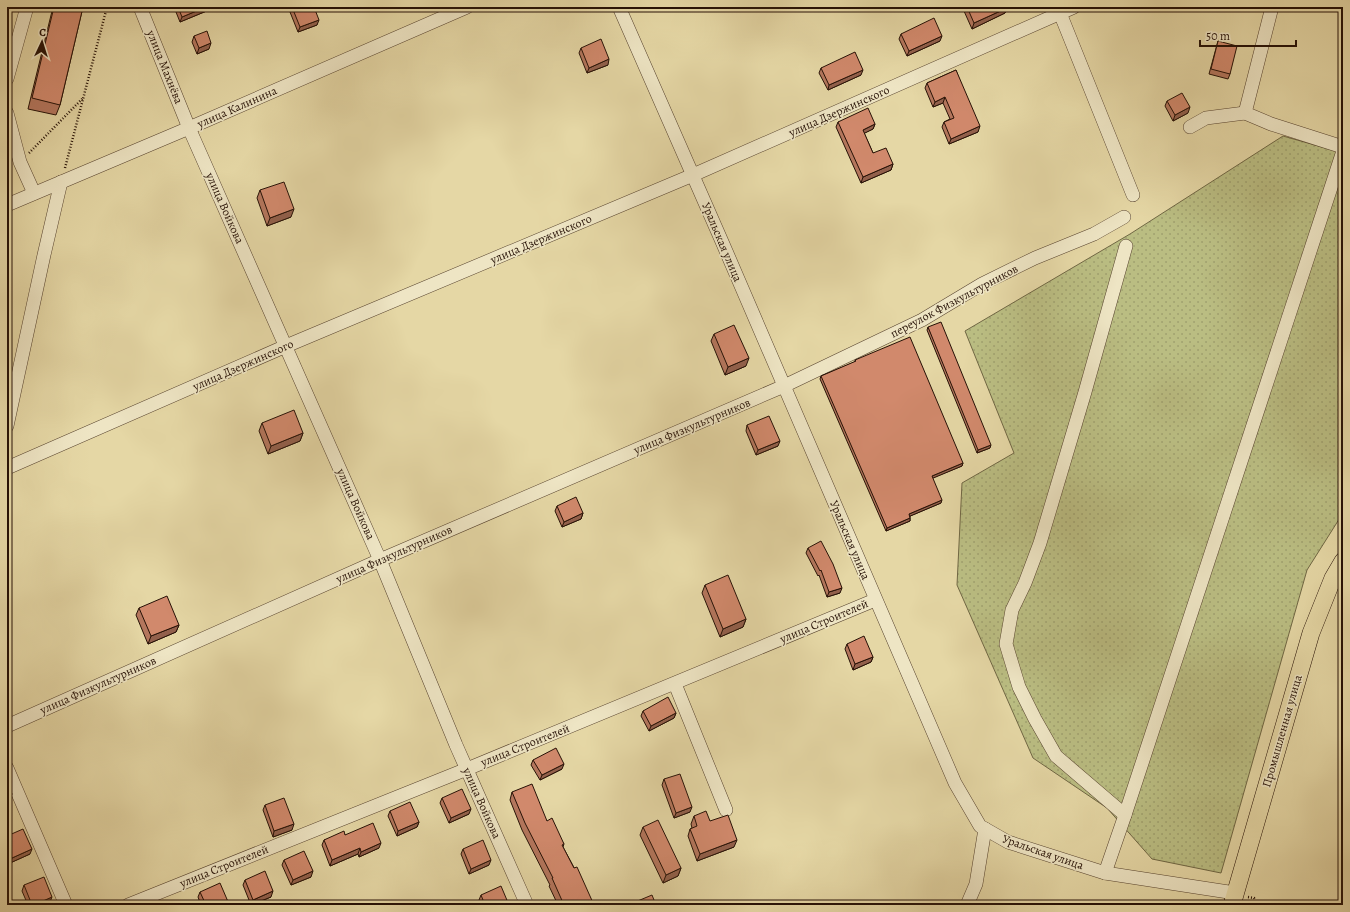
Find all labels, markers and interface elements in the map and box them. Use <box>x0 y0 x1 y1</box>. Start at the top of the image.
north arrow <box>22 22 62 62</box>
scale bar <box>1200 22 1296 48</box>
text: С <box>39 25 47 40</box>
street label: улица Махнёва <box>143 27 187 107</box>
text: 50 m <box>1206 28 1230 44</box>
street label: улица Калинина <box>194 82 280 132</box>
street label: улица Дзержинского <box>785 82 892 141</box>
street label: улица Войкова <box>202 169 248 247</box>
street label: Уральская улица <box>698 200 746 285</box>
street label: улица Дзержинского <box>487 210 594 268</box>
street label: переулок Физкультурников <box>887 260 1021 342</box>
street label: улица Дзержинского <box>189 336 296 395</box>
street label: улица Физкультурников <box>630 394 753 458</box>
street label: улица Войкова <box>333 465 379 543</box>
street label: Уральская улица <box>826 498 874 583</box>
street label: улица Физкультурников <box>333 521 455 587</box>
street label: улица Строителей <box>776 595 871 647</box>
street label: улица Физкультурников <box>37 652 159 718</box>
street label: Промышленная улица <box>1258 672 1306 789</box>
street label: улица Строителей <box>477 720 572 771</box>
street label: улица Войкова <box>459 764 505 842</box>
street label: Уральская улица <box>1000 831 1086 874</box>
street label: улица Строителей <box>176 841 271 892</box>

